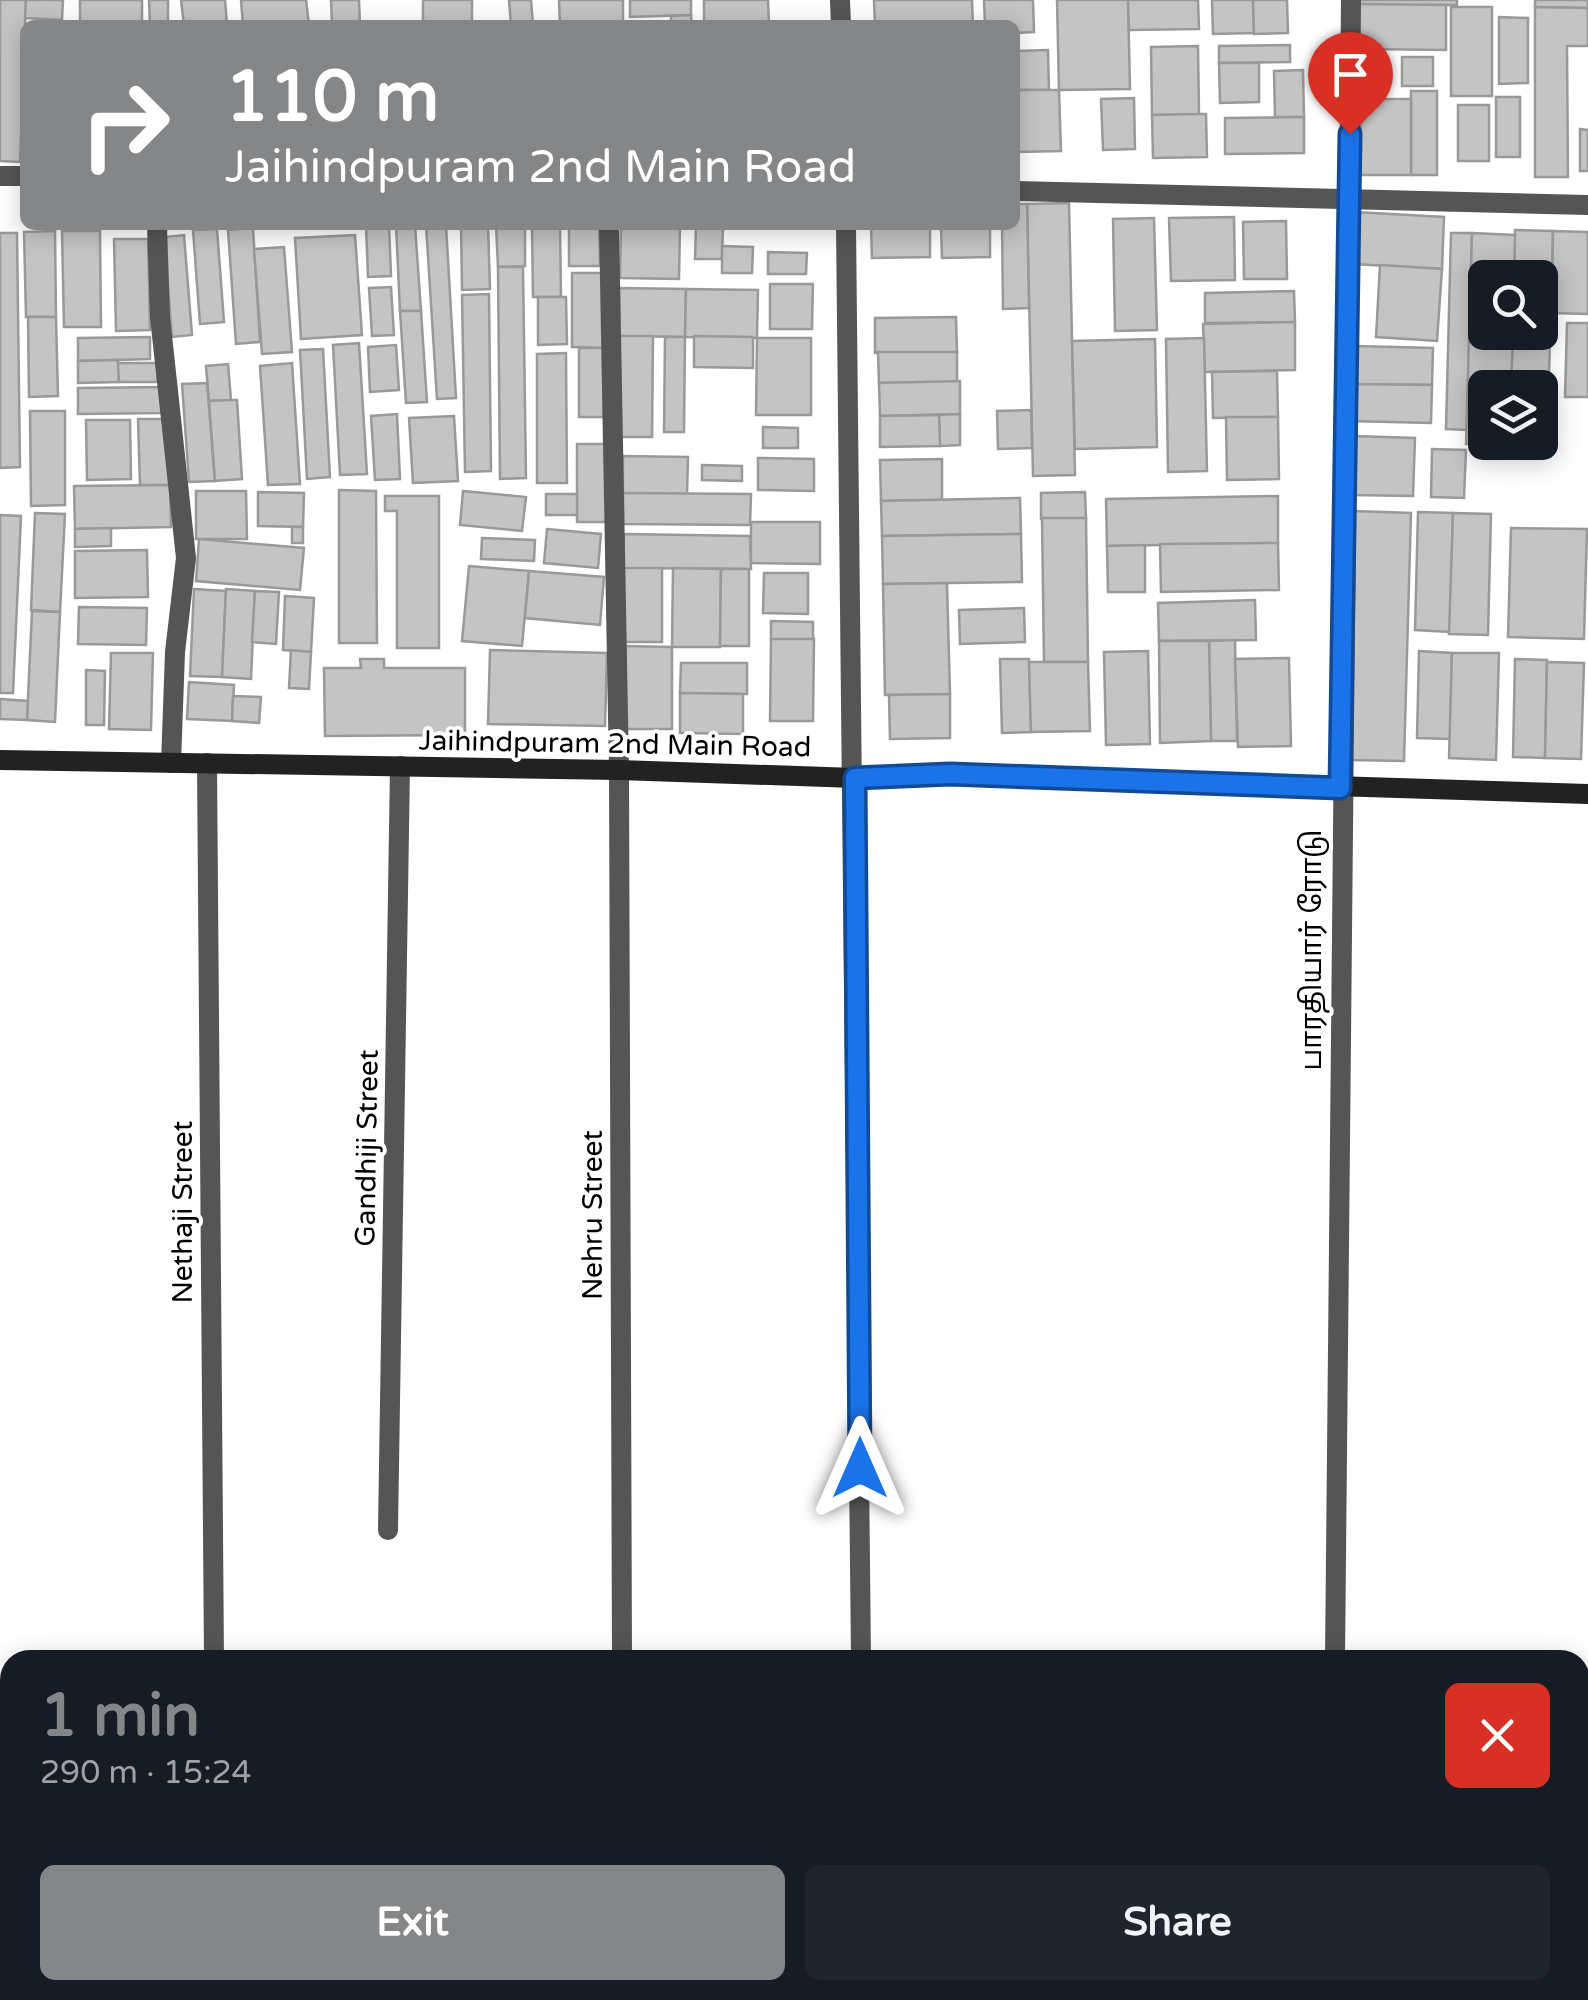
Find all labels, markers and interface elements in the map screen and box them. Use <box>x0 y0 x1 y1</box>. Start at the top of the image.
pin <box>1308 32 1393 135</box>
icon: arrive <box>1323 47 1378 102</box>
text: 110 m <box>225 56 439 140</box>
icon: right <box>60 60 190 190</box>
text: Jaihindpuram 2nd Main Road <box>225 141 856 195</box>
map controls <box>1468 260 1558 460</box>
button: search <box>1468 260 1558 350</box>
button: layers <box>1468 370 1558 460</box>
street label: Jaihindpuram 2nd Main Road <box>418 724 812 764</box>
street label: பாரதியார் ரோடு <box>1295 830 1330 1070</box>
street label: Gandhiji Street <box>348 1049 386 1247</box>
street label: Nethaji Street <box>166 1120 200 1303</box>
street label: Nehru Street <box>576 1130 610 1300</box>
position arrow <box>808 1416 912 1520</box>
text: 1 min <box>40 1680 200 1752</box>
button: close <box>1445 1683 1550 1788</box>
text: 290 m · 15:24 <box>40 1754 252 1792</box>
button: Exit <box>40 1865 785 1980</box>
button: Share <box>805 1865 1550 1980</box>

